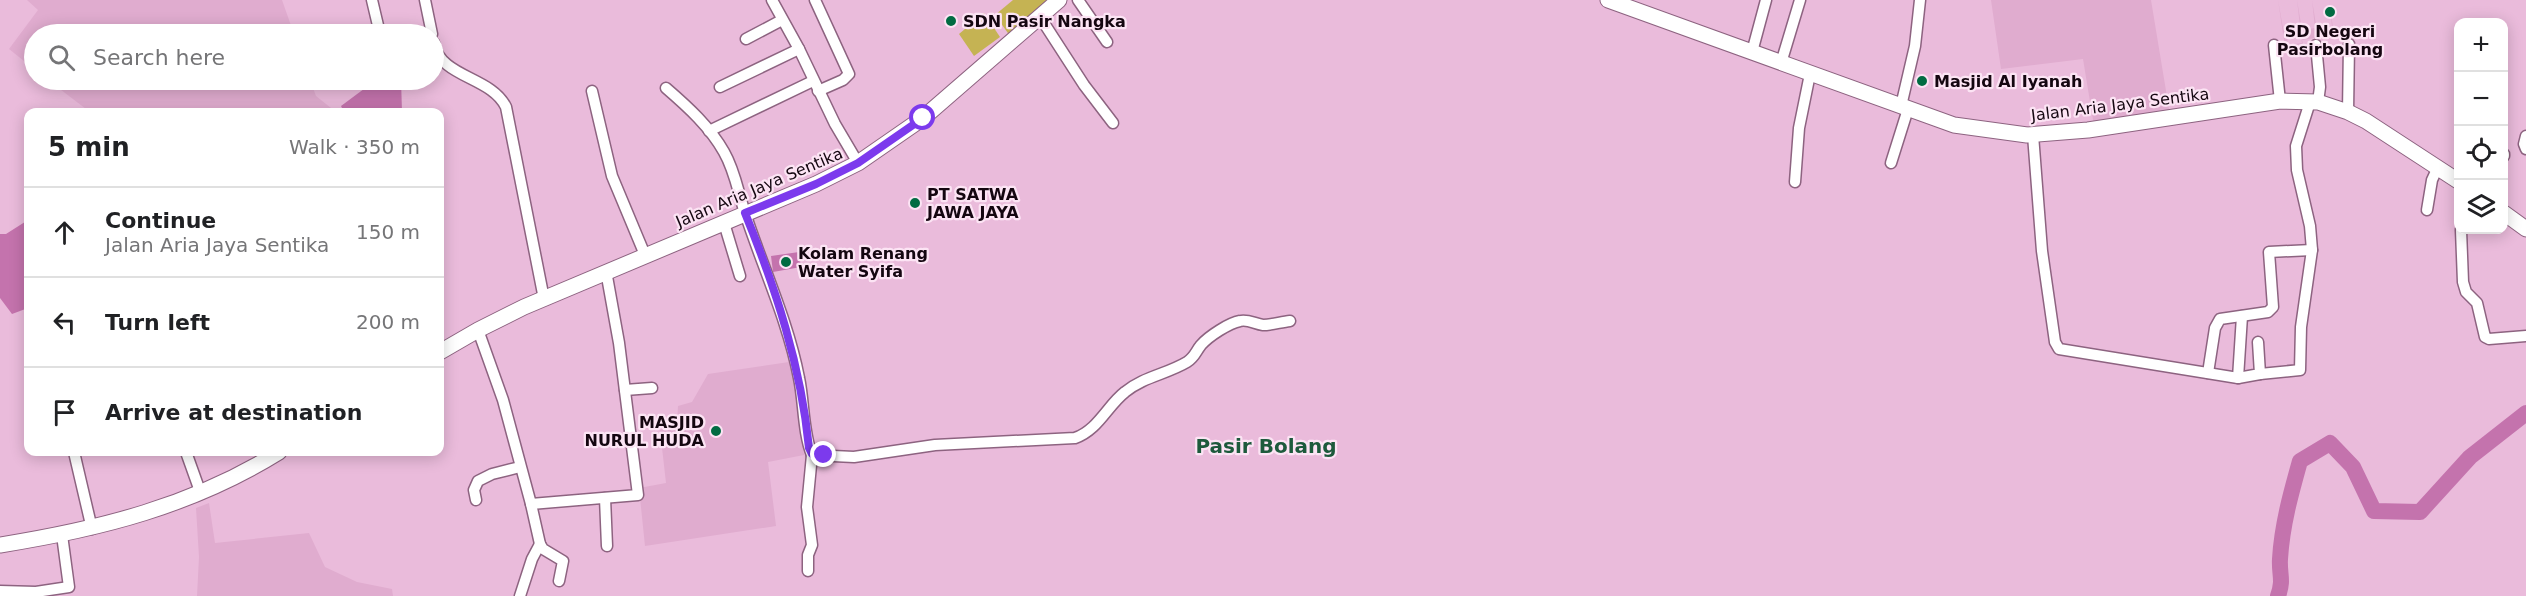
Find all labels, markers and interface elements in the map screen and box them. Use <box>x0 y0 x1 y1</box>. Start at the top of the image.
marker: SD Negeri Pasirbolang <box>2323 5 2337 19</box>
place label: SDN Pasir Nangka <box>963 12 1126 31</box>
marker: SDN Pasir Nangka <box>944 14 958 28</box>
map controls <box>2454 18 2508 234</box>
button: + <box>2454 18 2508 72</box>
place label: SD Negeri Pasirbolang <box>2277 22 2383 59</box>
search box <box>24 24 444 90</box>
icon: search <box>45 41 78 74</box>
text: Search here <box>93 45 225 70</box>
place label: Masjid Al Iyanah <box>1934 72 2082 91</box>
button: − <box>2454 72 2508 126</box>
marker: Masjid Al Iyanah <box>1915 74 1929 88</box>
street label: Jalan Aria Jaya Sentika <box>2029 84 2210 125</box>
route start <box>909 104 935 130</box>
button: locate <box>2454 126 2508 180</box>
text: 5 min <box>48 132 130 162</box>
text: Walk · 350 m <box>289 135 420 159</box>
street label: Jalan Aria Jaya Sentika <box>672 144 845 232</box>
button: layers <box>2454 180 2508 234</box>
place label: PT SATWA JAWA JAYA <box>926 185 1019 222</box>
marker: PT SATWA JAWA JAYA <box>908 196 922 210</box>
text: Continue <box>105 208 216 233</box>
icon: ahead <box>48 216 81 249</box>
text: 150 m <box>356 220 420 244</box>
text: Jalan Aria Jaya Sentika <box>105 233 329 257</box>
place label: Kolam Renang Water Syifa <box>798 244 928 281</box>
marker: Kolam Renang Water Syifa <box>779 255 793 269</box>
icon: left <box>48 306 81 339</box>
text: Turn left <box>105 310 210 335</box>
text: 200 m <box>356 310 420 334</box>
icon: arrive <box>48 396 81 429</box>
text: Arrive at destination <box>105 400 362 425</box>
place label: MASJID NURUL HUDA <box>584 413 705 450</box>
marker: MASJID NURUL HUDA <box>709 424 723 438</box>
district label: Pasir Bolang <box>1195 434 1337 458</box>
route end <box>810 441 836 467</box>

